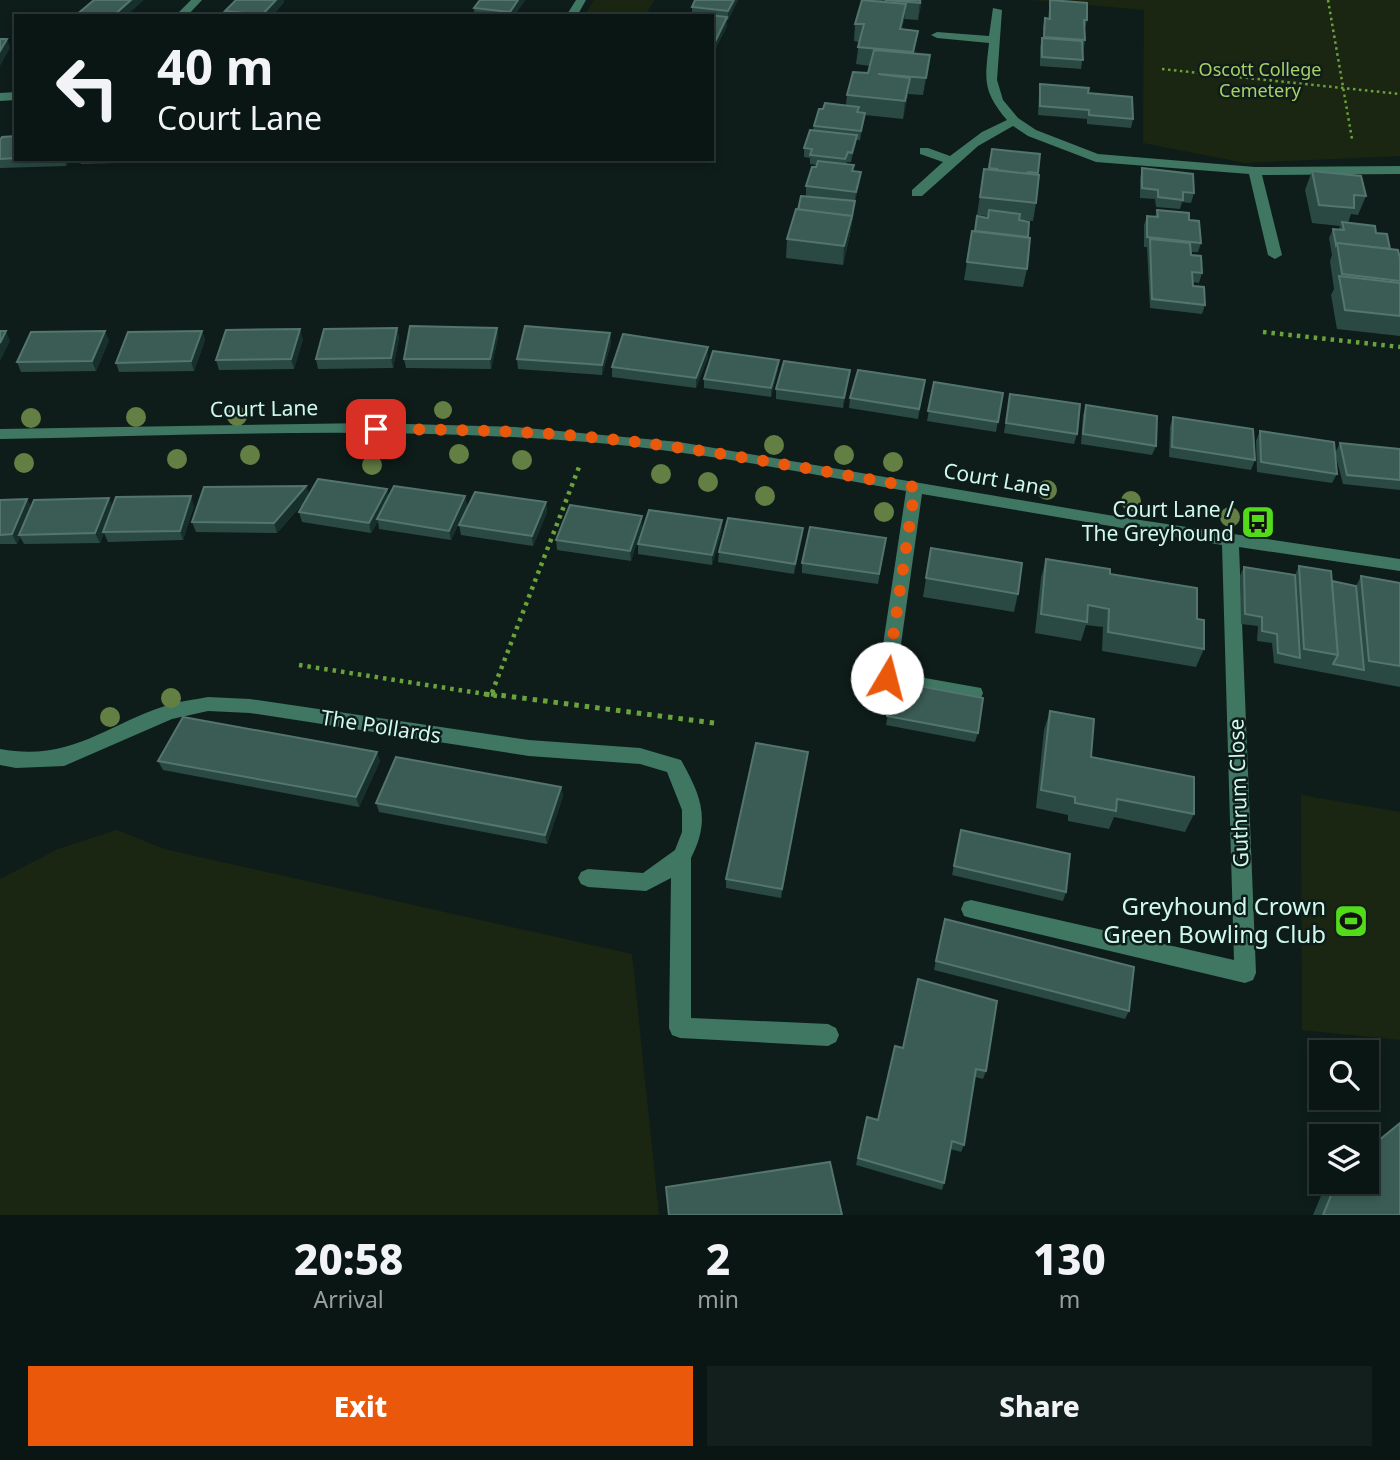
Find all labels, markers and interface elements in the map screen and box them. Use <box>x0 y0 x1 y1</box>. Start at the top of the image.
text: 40 m <box>157 33 274 99</box>
icon: left <box>42 42 133 133</box>
park label: Oscott College Cemetery <box>1199 57 1321 102</box>
text: Court Lane <box>157 96 322 139</box>
street label: Court Lane <box>210 393 318 423</box>
pin <box>346 399 406 459</box>
icon: arrive <box>357 410 395 448</box>
street label: Court Lane <box>941 456 1053 502</box>
place label: Court Lane / The Greyhound <box>1082 495 1234 547</box>
bus stop icon: Court Lane / The Greyhound <box>1239 503 1277 541</box>
position arrow <box>850 641 924 715</box>
street label: The Pollards <box>319 703 443 749</box>
street label: Guthrum Close <box>1221 718 1255 868</box>
place label: Greyhound Crown Green Bowling Club <box>1103 889 1326 950</box>
sports icon: Greyhound Crown Green Bowling Club <box>1332 902 1370 940</box>
map controls <box>1309 1040 1379 1194</box>
button: search <box>1309 1040 1379 1110</box>
button: layers <box>1309 1124 1379 1194</box>
text: 20:58 <box>294 1230 403 1287</box>
text: 2 <box>706 1230 730 1287</box>
text: 130 <box>1033 1230 1106 1287</box>
text: Arrival <box>314 1283 384 1315</box>
text: min <box>697 1283 739 1315</box>
text: m <box>1059 1283 1080 1315</box>
button: Exit <box>28 1366 693 1446</box>
button: Share <box>707 1366 1372 1446</box>

